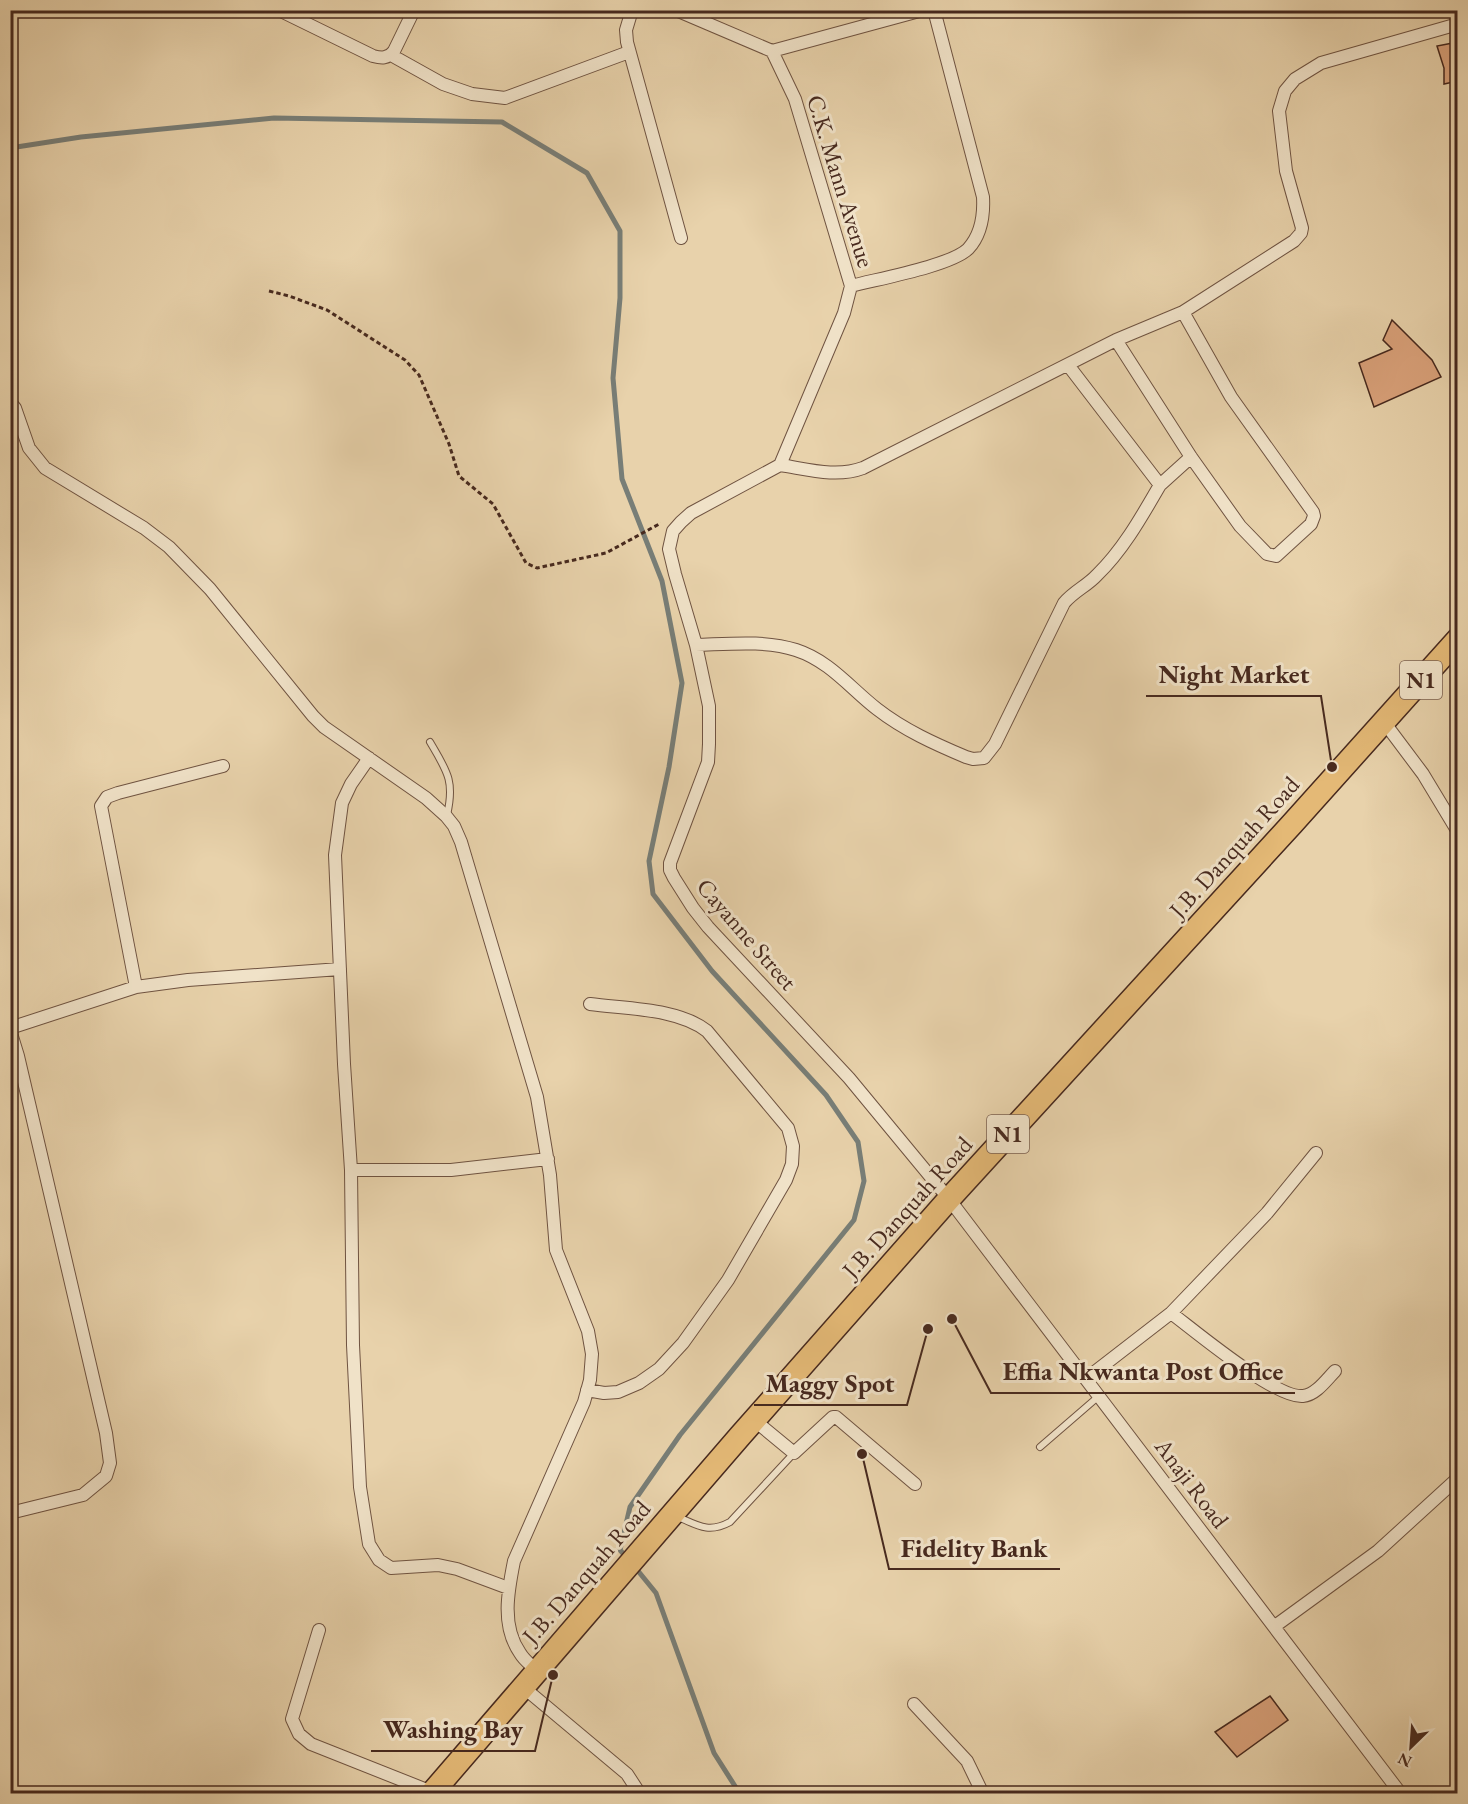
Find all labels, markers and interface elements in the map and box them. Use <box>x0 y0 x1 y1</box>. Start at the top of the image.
street label: C.K. Mann Avenue <box>800 91 882 271</box>
callout: Night Market <box>1146 652 1321 696</box>
text: Night Market <box>1159 657 1310 691</box>
road number: N1 <box>1400 661 1442 699</box>
street label: J.B. Danquah Road <box>1161 769 1307 926</box>
street label: Cayanne Street <box>690 872 804 997</box>
road number: N1 <box>987 1115 1029 1153</box>
street label: J.B. Danquah Road <box>834 1129 980 1286</box>
callout: Effia Nkwanta Post Office <box>991 1349 1295 1393</box>
text: Effia Nkwanta Post Office <box>1003 1354 1283 1388</box>
callout: Maggy Spot <box>754 1361 907 1405</box>
text: Maggy Spot <box>765 1366 895 1400</box>
street label: Anaji Road <box>1147 1431 1236 1535</box>
street label: J.B. Danquah Road <box>514 1493 657 1652</box>
callout: Fidelity Bank <box>889 1525 1060 1569</box>
text: Fidelity Bank <box>901 1531 1048 1565</box>
callout: Washing Bay <box>371 1707 535 1751</box>
text: Washing Bay <box>383 1712 523 1746</box>
north arrow <box>1381 1717 1441 1777</box>
text: N <box>1395 1748 1415 1772</box>

